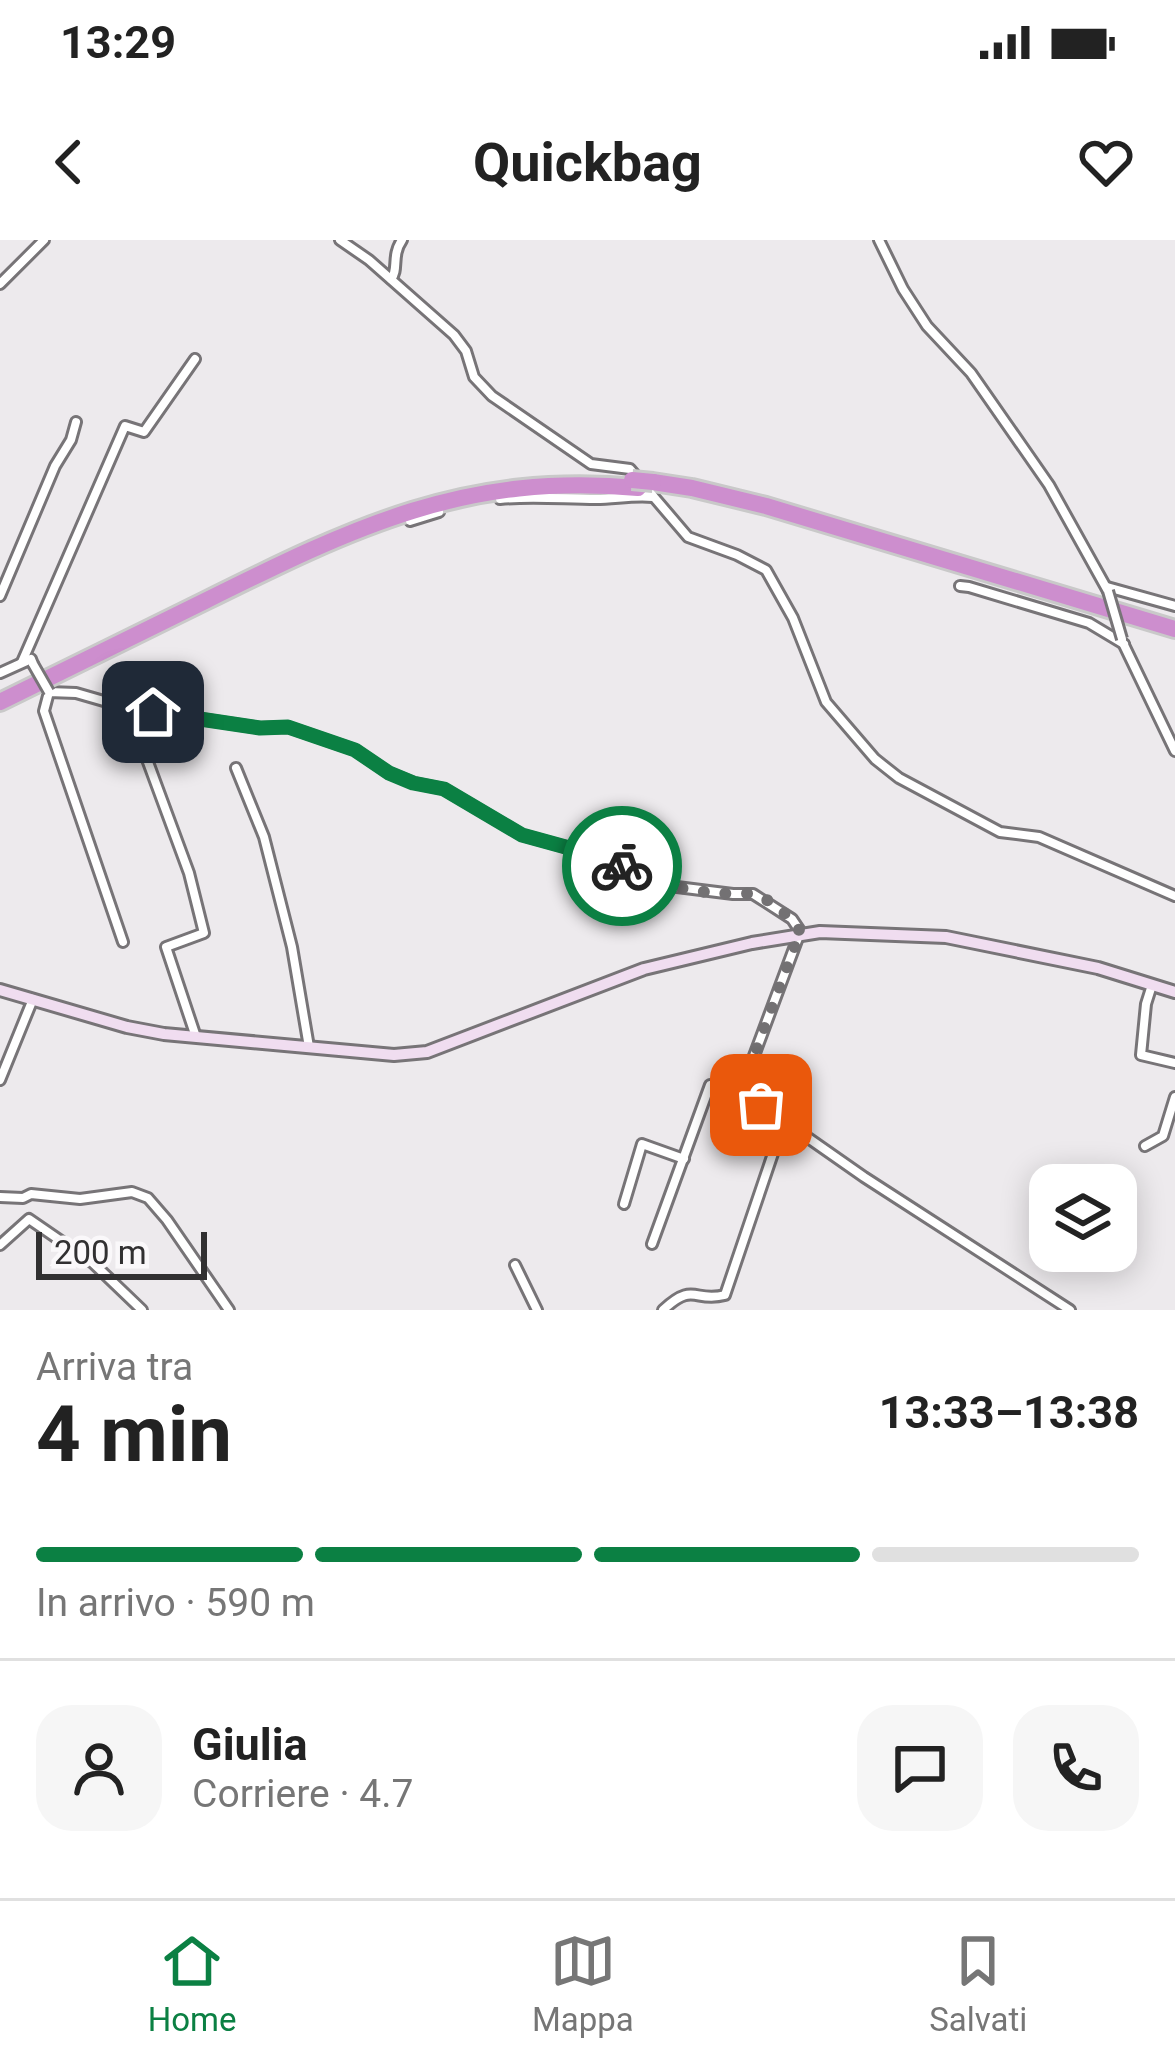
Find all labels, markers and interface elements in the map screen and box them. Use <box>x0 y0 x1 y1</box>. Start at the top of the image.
text: 13:29 <box>60 16 176 69</box>
icon: back <box>36 129 102 195</box>
icon: heart <box>1073 129 1139 195</box>
text: Quickbag <box>473 131 702 194</box>
pin <box>102 661 204 763</box>
icon: home <box>120 679 186 745</box>
courier <box>562 806 682 926</box>
icon: bike <box>589 833 655 899</box>
pin <box>710 1054 812 1156</box>
icon: bag <box>728 1072 794 1138</box>
map controls <box>1029 1164 1137 1272</box>
button: layers <box>1029 1164 1137 1272</box>
scale bar <box>36 1226 207 1279</box>
text: 200 m <box>54 1233 147 1272</box>
text: Arriva tra <box>36 1344 193 1390</box>
text: 13:33–13:38 <box>879 1386 1139 1439</box>
text: 4 min <box>36 1389 232 1480</box>
text: In arrivo · 590 m <box>36 1580 315 1626</box>
button: person <box>36 1705 162 1831</box>
button: chat <box>857 1705 983 1831</box>
button: phone <box>1013 1705 1139 1831</box>
text: Giulia <box>192 1718 308 1771</box>
text: Corriere · 4.7 <box>192 1771 413 1817</box>
tab: Home <box>148 1928 237 2039</box>
tab: Mappa <box>532 1928 634 2039</box>
tab: Salvati <box>929 1928 1027 2039</box>

